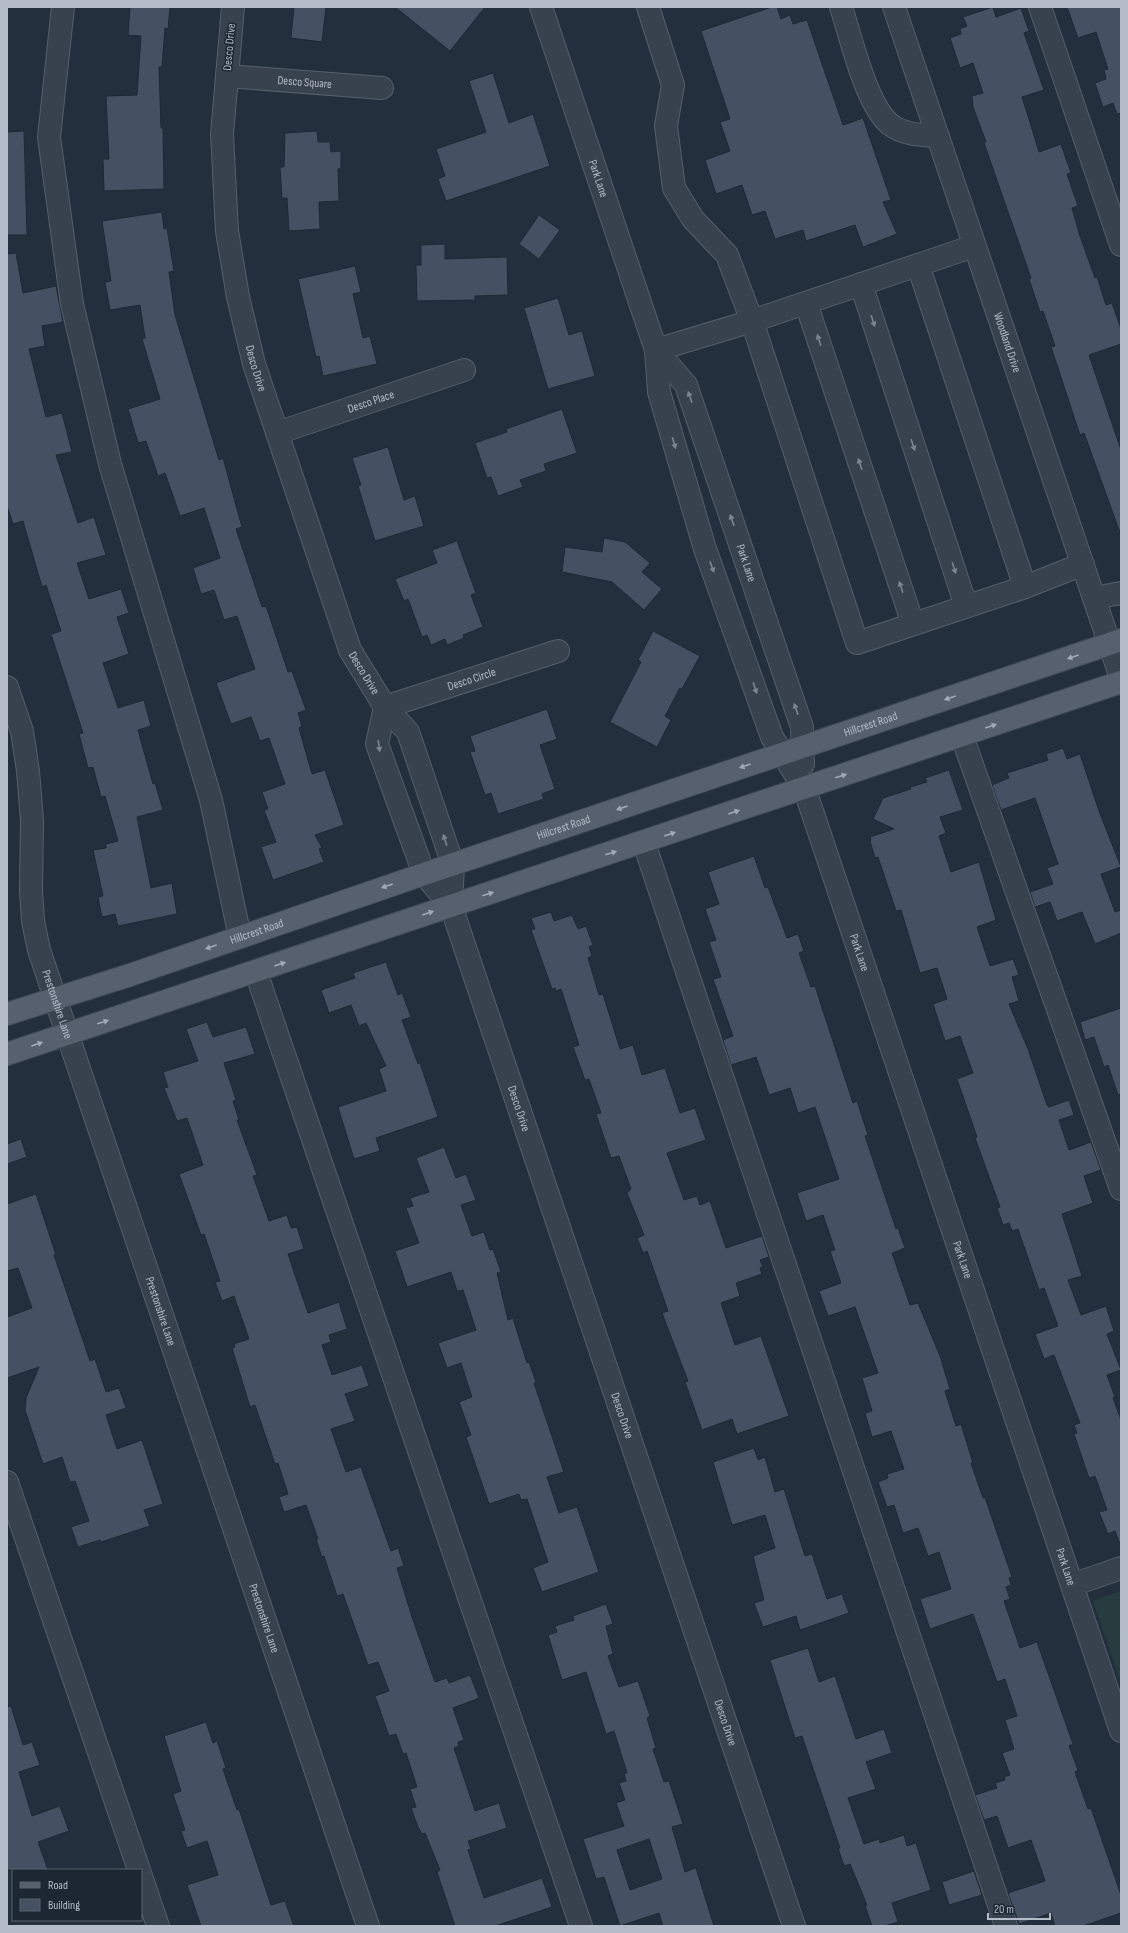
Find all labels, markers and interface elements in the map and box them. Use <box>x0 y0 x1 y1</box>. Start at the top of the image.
street label: Desco Drive <box>220 22 239 71</box>
street label: Desco Square <box>277 73 333 92</box>
street label: Park Lane <box>585 158 611 200</box>
street label: Woodland Drive <box>990 310 1024 375</box>
one-way arrow <box>870 316 876 328</box>
one-way arrow <box>815 334 821 346</box>
street label: Desco Drive <box>242 344 270 394</box>
street label: Desco Place <box>346 387 396 417</box>
one-way arrow <box>686 390 692 402</box>
one-way arrow <box>671 437 677 449</box>
one-way arrow <box>910 439 916 451</box>
one-way arrow <box>857 457 863 469</box>
one-way arrow <box>728 513 734 525</box>
street label: Park Lane <box>733 542 759 584</box>
one-way arrow <box>710 562 716 574</box>
one-way arrow <box>951 563 957 575</box>
one-way arrow <box>898 581 904 593</box>
street label: Desco Drive <box>345 649 383 698</box>
one-way arrow <box>1067 654 1079 660</box>
street label: Desco Circle <box>446 665 498 694</box>
one-way arrow <box>752 682 758 694</box>
one-way arrow <box>944 695 956 701</box>
one-way arrow <box>793 703 799 715</box>
street label: Hillcrest Road <box>842 709 899 740</box>
one-way arrow <box>985 723 997 729</box>
one-way arrow <box>376 739 382 752</box>
one-way arrow <box>739 764 751 770</box>
one-way arrow <box>835 773 847 779</box>
one-way arrow <box>616 805 628 811</box>
one-way arrow <box>728 809 740 815</box>
street label: Hillcrest Road <box>535 812 592 844</box>
one-way arrow <box>665 830 677 836</box>
one-way arrow <box>442 834 448 846</box>
one-way arrow <box>606 850 618 856</box>
one-way arrow <box>380 884 392 890</box>
one-way arrow <box>482 891 494 897</box>
one-way arrow <box>423 910 435 916</box>
street label: Hillcrest Road <box>228 916 286 948</box>
street label: Park Lane <box>846 932 872 974</box>
one-way arrow <box>204 944 216 950</box>
one-way arrow <box>274 961 286 967</box>
street label: Prestonshire Lane <box>38 968 75 1041</box>
one-way arrow <box>98 1019 110 1025</box>
one-way arrow <box>31 1041 43 1047</box>
street label: Desco Drive <box>504 1084 533 1134</box>
street label: Park Lane <box>949 1239 976 1281</box>
street label: Prestonshire Lane <box>142 1275 179 1348</box>
street label: Desco Drive <box>607 1391 637 1441</box>
street label: Park Lane <box>1052 1546 1079 1588</box>
street label: Prestonshire Lane <box>245 1582 282 1655</box>
street label: Desco Drive <box>710 1698 740 1748</box>
legend <box>12 1869 142 1921</box>
text: Road <box>48 1878 68 1893</box>
scale bar <box>988 1895 1050 1921</box>
text: Building <box>48 1898 80 1913</box>
text: 20 m <box>994 1902 1014 1917</box>

